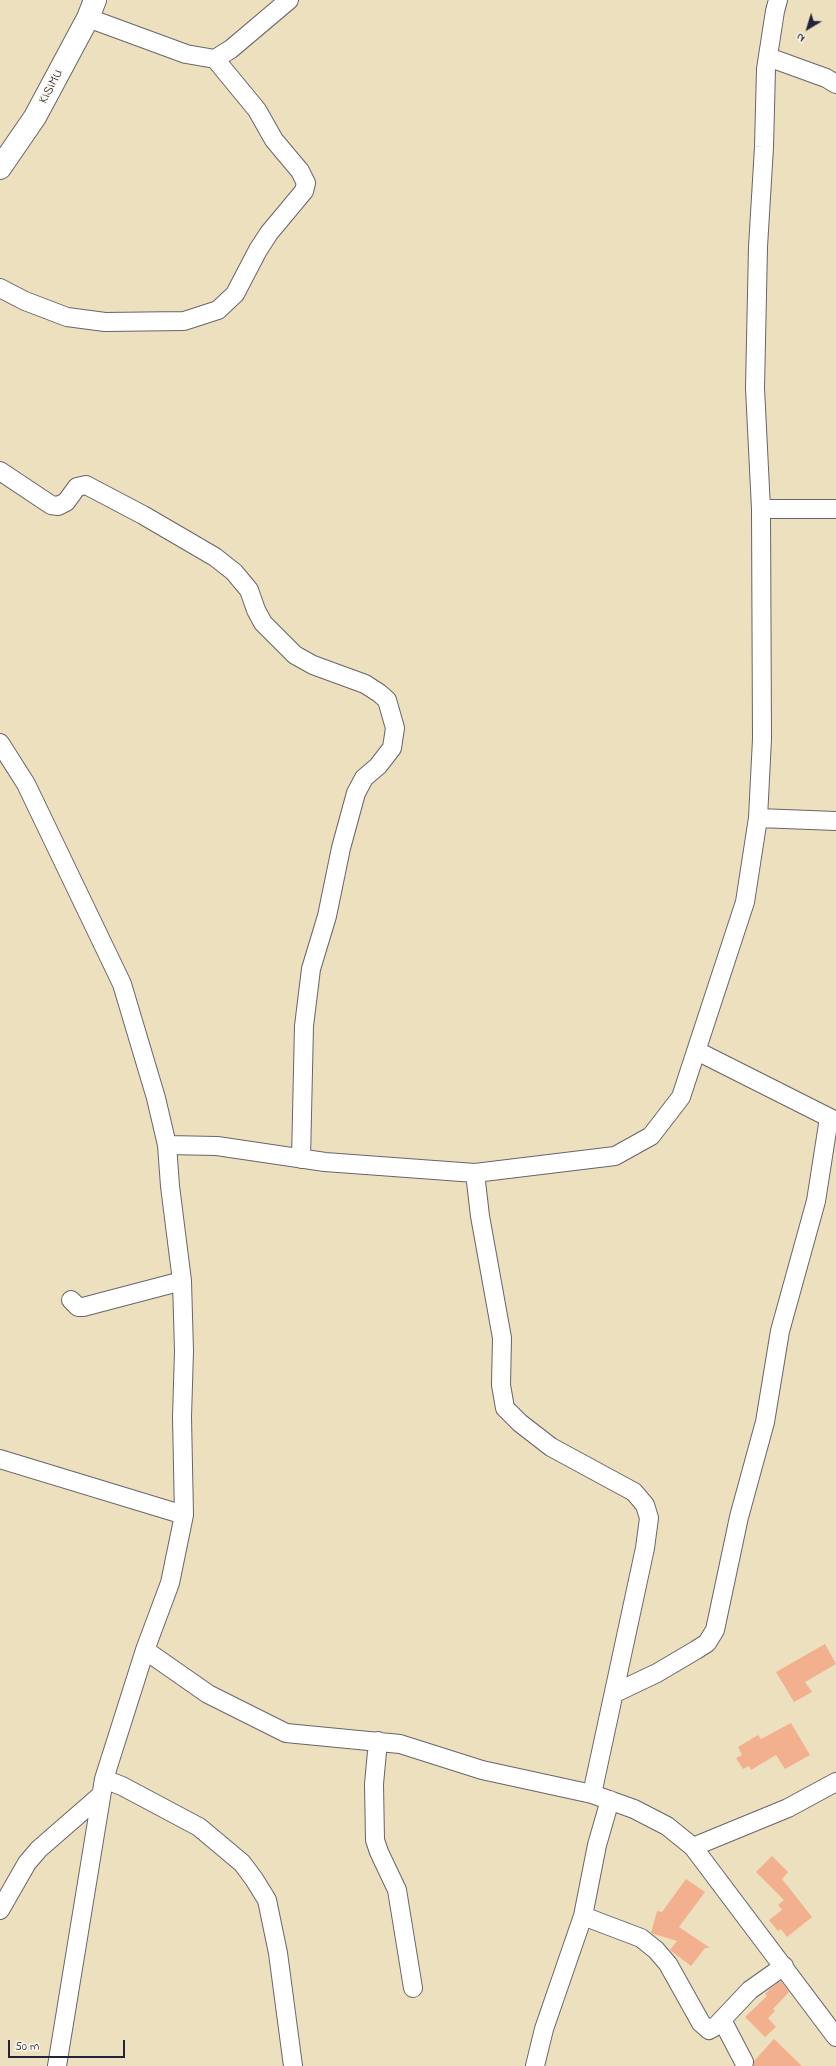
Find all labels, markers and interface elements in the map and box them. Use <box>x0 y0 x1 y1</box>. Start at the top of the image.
north arrow <box>788 8 828 48</box>
text: N <box>793 29 808 46</box>
street label: KISIMU <box>36 67 68 107</box>
scale bar <box>10 2032 127 2058</box>
text: 50 m <box>15 2038 39 2056</box>

